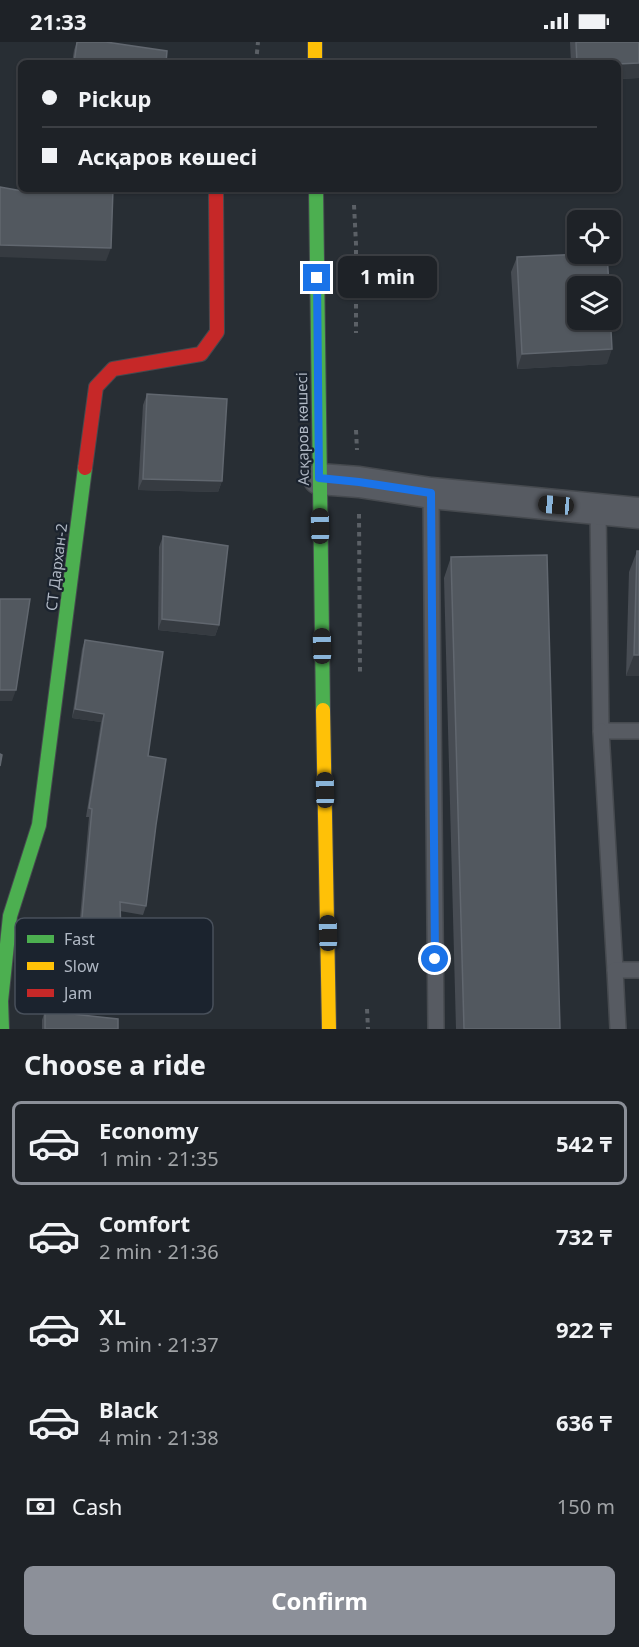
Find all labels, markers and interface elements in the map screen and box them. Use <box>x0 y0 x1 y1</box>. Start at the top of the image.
text: 21:33 <box>30 6 87 36</box>
text: Pickup <box>78 83 151 113</box>
text: Асқаров көшесі <box>78 141 257 171</box>
map controls <box>567 210 621 330</box>
button: locate <box>567 210 621 264</box>
callout: 1 min <box>338 257 437 299</box>
text: 1 min <box>360 263 415 290</box>
route end <box>303 264 330 291</box>
button: layers <box>567 276 621 330</box>
street label: Асқаров көшесі <box>291 372 313 486</box>
car <box>537 494 575 516</box>
car <box>311 508 329 544</box>
street label: СТ Дархан-2 <box>41 522 71 612</box>
car <box>313 628 331 664</box>
car <box>316 772 334 808</box>
car <box>319 915 337 951</box>
legend <box>15 918 213 1014</box>
text: Fast <box>64 928 95 950</box>
route start <box>421 945 448 972</box>
text: Slow <box>64 955 99 977</box>
text: Jam <box>62 982 92 1004</box>
text: Choose a ride <box>24 1046 206 1083</box>
text: Economy <box>99 1115 198 1145</box>
icon: car <box>27 1116 81 1170</box>
text: 542 ₸ <box>556 1128 612 1158</box>
text: 1 min · 21:35 <box>99 1145 219 1172</box>
text: Comfort <box>99 1208 190 1238</box>
icon: car <box>27 1209 81 1263</box>
text: 732 ₸ <box>556 1221 612 1251</box>
text: 2 min · 21:36 <box>99 1238 219 1265</box>
text: XL <box>99 1301 126 1331</box>
icon: car <box>27 1302 81 1356</box>
text: 922 ₸ <box>556 1314 612 1344</box>
text: 3 min · 21:37 <box>99 1331 219 1358</box>
text: Black <box>99 1394 158 1424</box>
icon: car <box>27 1395 81 1449</box>
text: 636 ₸ <box>556 1407 612 1437</box>
text: 4 min · 21:38 <box>99 1424 219 1451</box>
icon: cash <box>24 1490 57 1523</box>
text: Cash <box>72 1491 122 1521</box>
text: 150 m <box>557 1493 615 1520</box>
button: Confirm <box>24 1566 615 1635</box>

